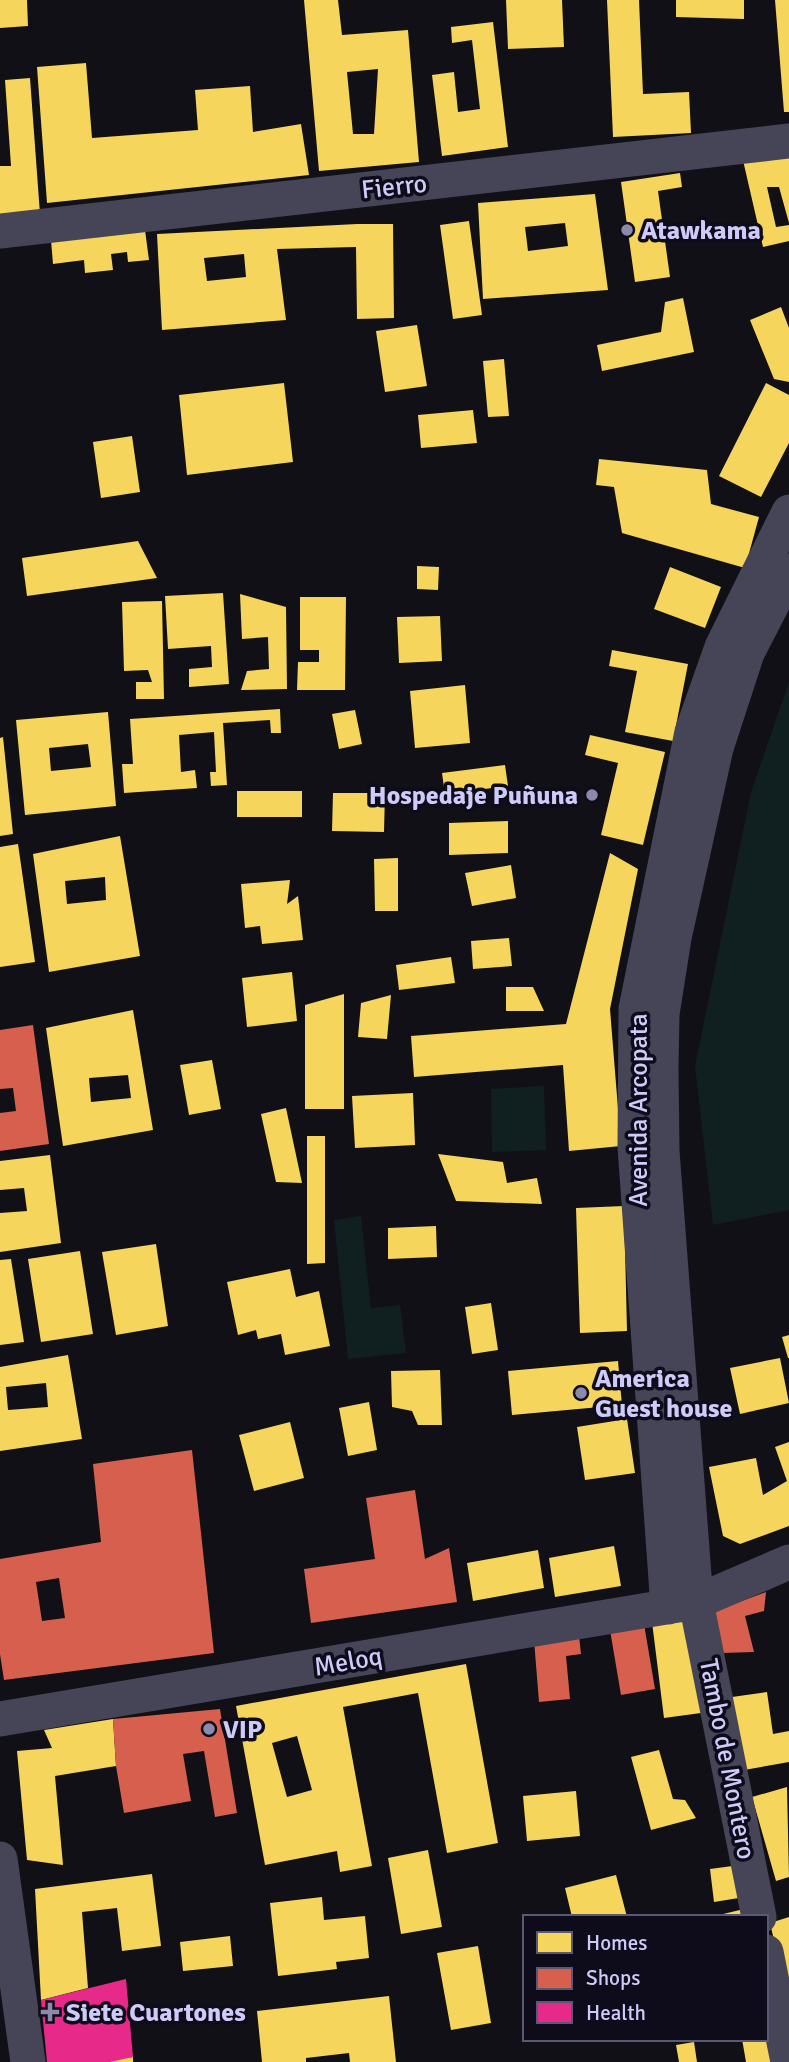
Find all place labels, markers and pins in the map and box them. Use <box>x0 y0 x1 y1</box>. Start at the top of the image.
place label: Atawkama <box>641 215 761 247</box>
marker: Atawkama <box>619 222 635 238</box>
place label: Hospedaje Puñuna <box>369 780 578 812</box>
marker: Hospedaje Puñuna <box>584 787 600 803</box>
place label: America Guest house <box>595 1363 733 1425</box>
marker: America Guest house <box>573 1385 589 1401</box>
place label: VIP <box>223 1714 262 1746</box>
marker: VIP <box>201 1721 217 1737</box>
place label: Siete Cuartones <box>66 1997 246 2029</box>
marker: Siete Cuartones <box>40 2002 60 2022</box>

